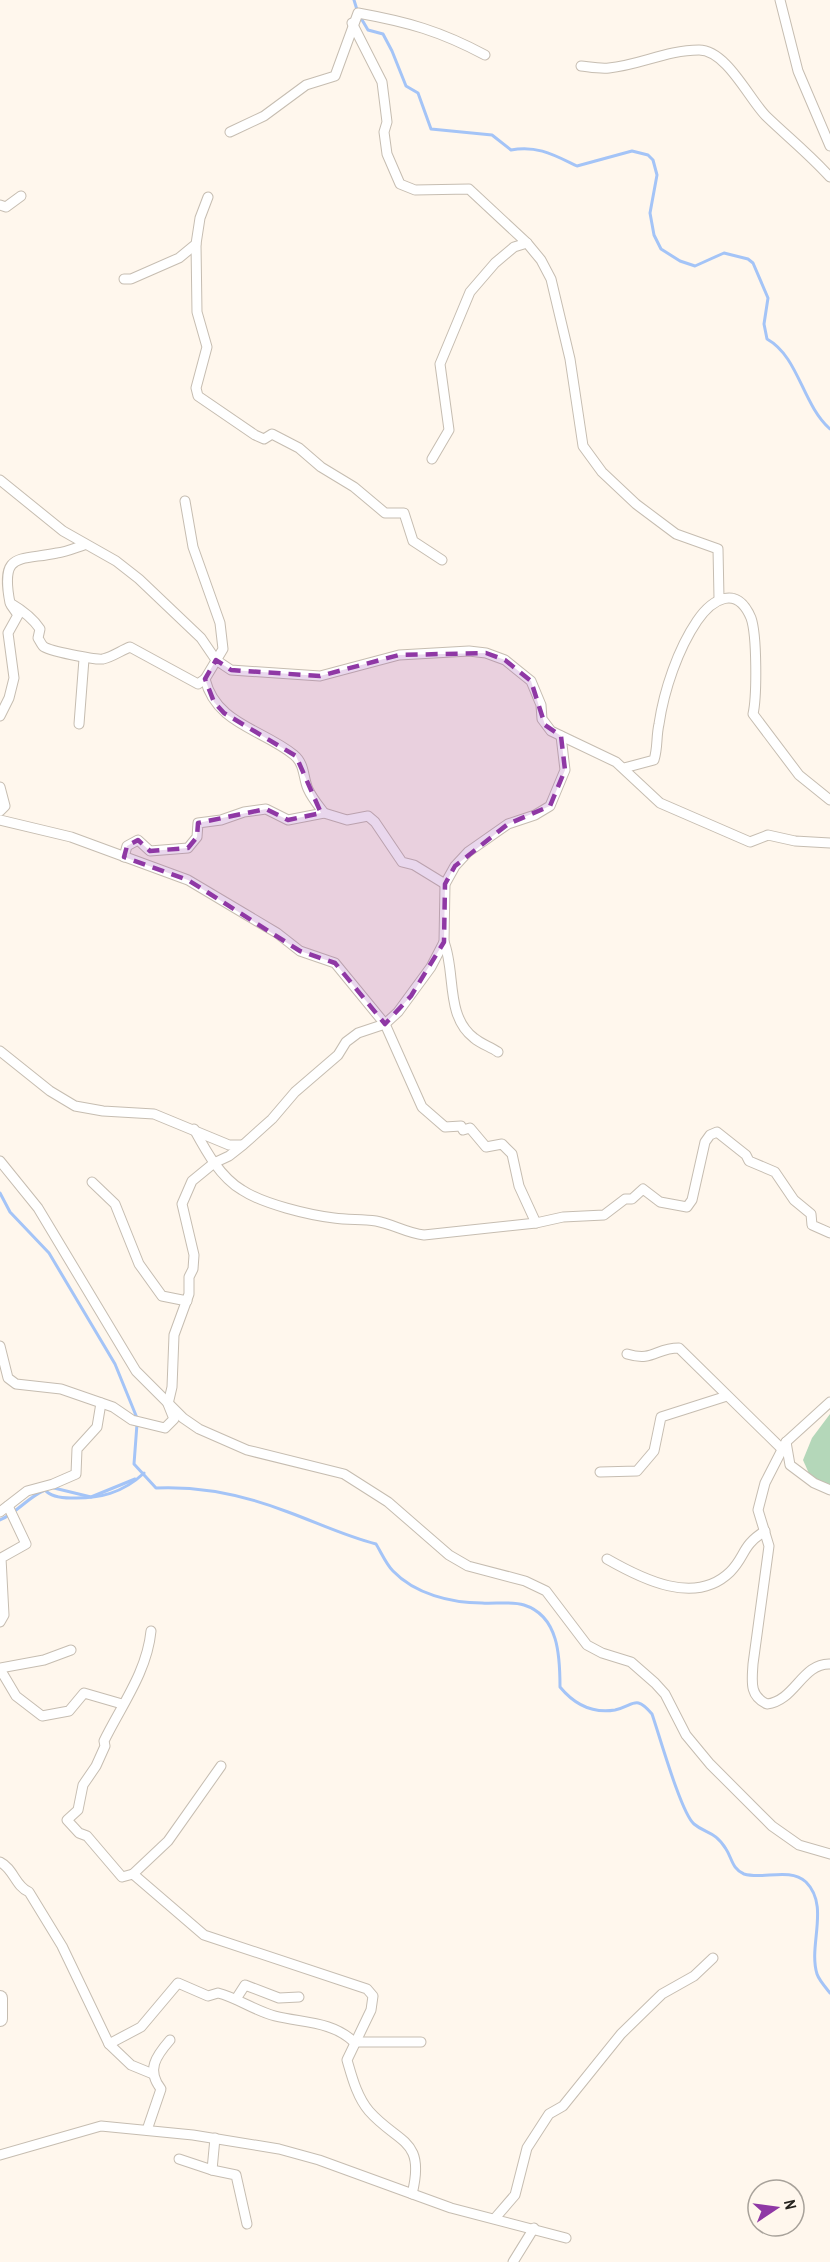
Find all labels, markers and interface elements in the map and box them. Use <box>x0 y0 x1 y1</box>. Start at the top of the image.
north arrow <box>746 2178 806 2238</box>
text: N <box>779 2198 802 2212</box>

